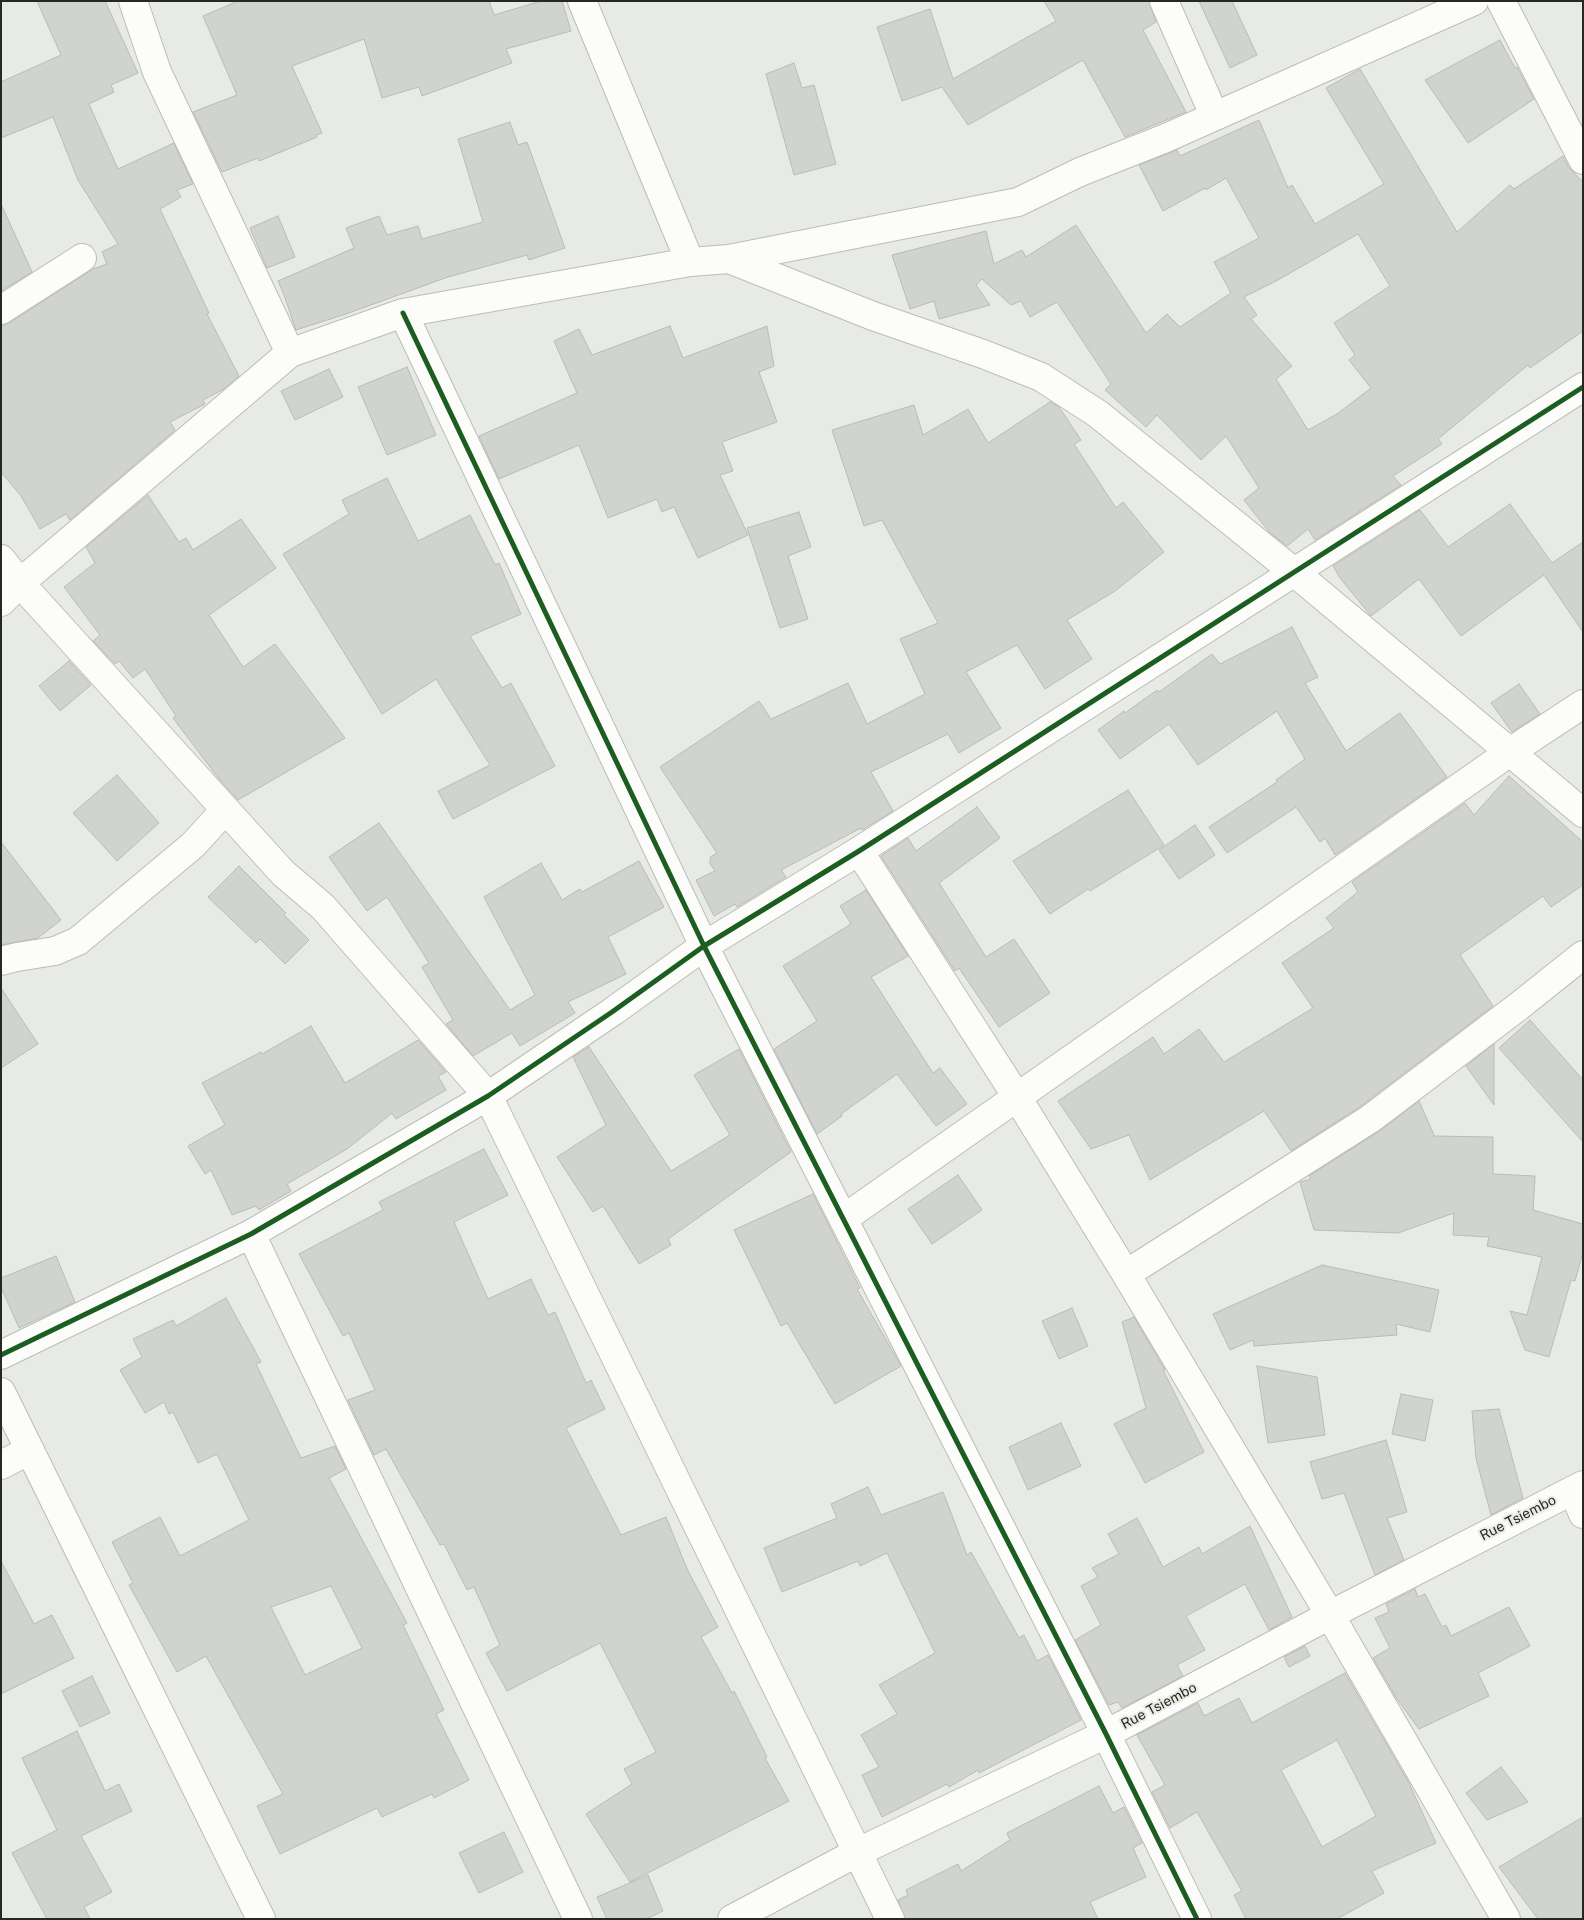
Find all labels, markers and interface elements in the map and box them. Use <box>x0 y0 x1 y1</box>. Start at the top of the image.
street label: Rue Tsiembo <box>1477 1492 1559 1544</box>
street label: Rue Tsiembo <box>1118 1679 1200 1733</box>

